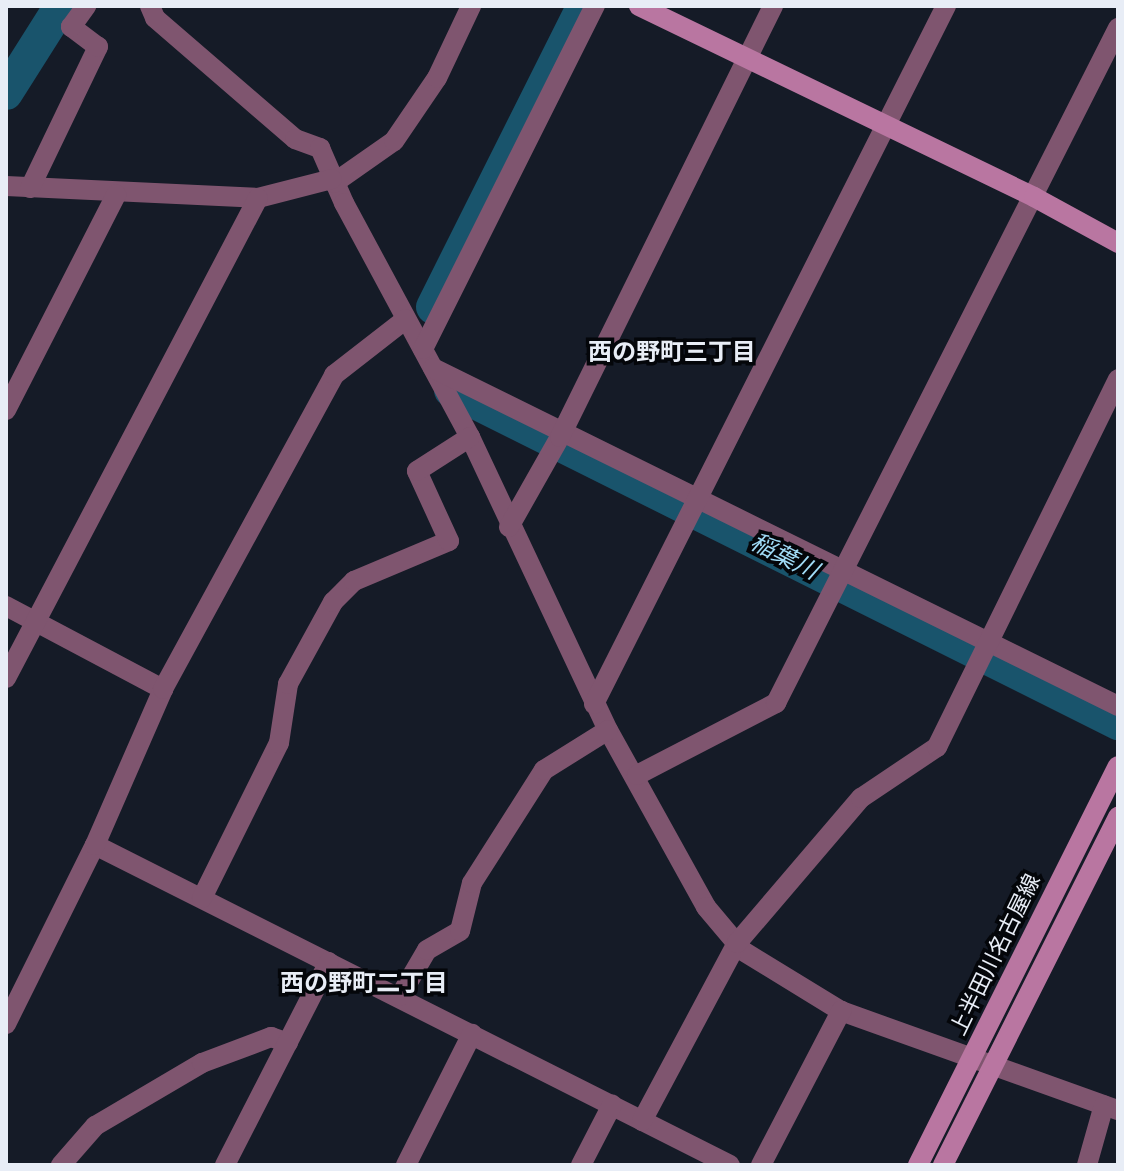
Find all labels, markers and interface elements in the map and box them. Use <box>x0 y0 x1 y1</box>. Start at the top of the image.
district label: 西の野町三丁目 <box>588 339 756 367</box>
water label: 稲葉川 <box>745 528 823 586</box>
street label: 上半田川名古屋線 <box>946 870 1046 1040</box>
district label: 西の野町二丁目 <box>280 970 448 998</box>

